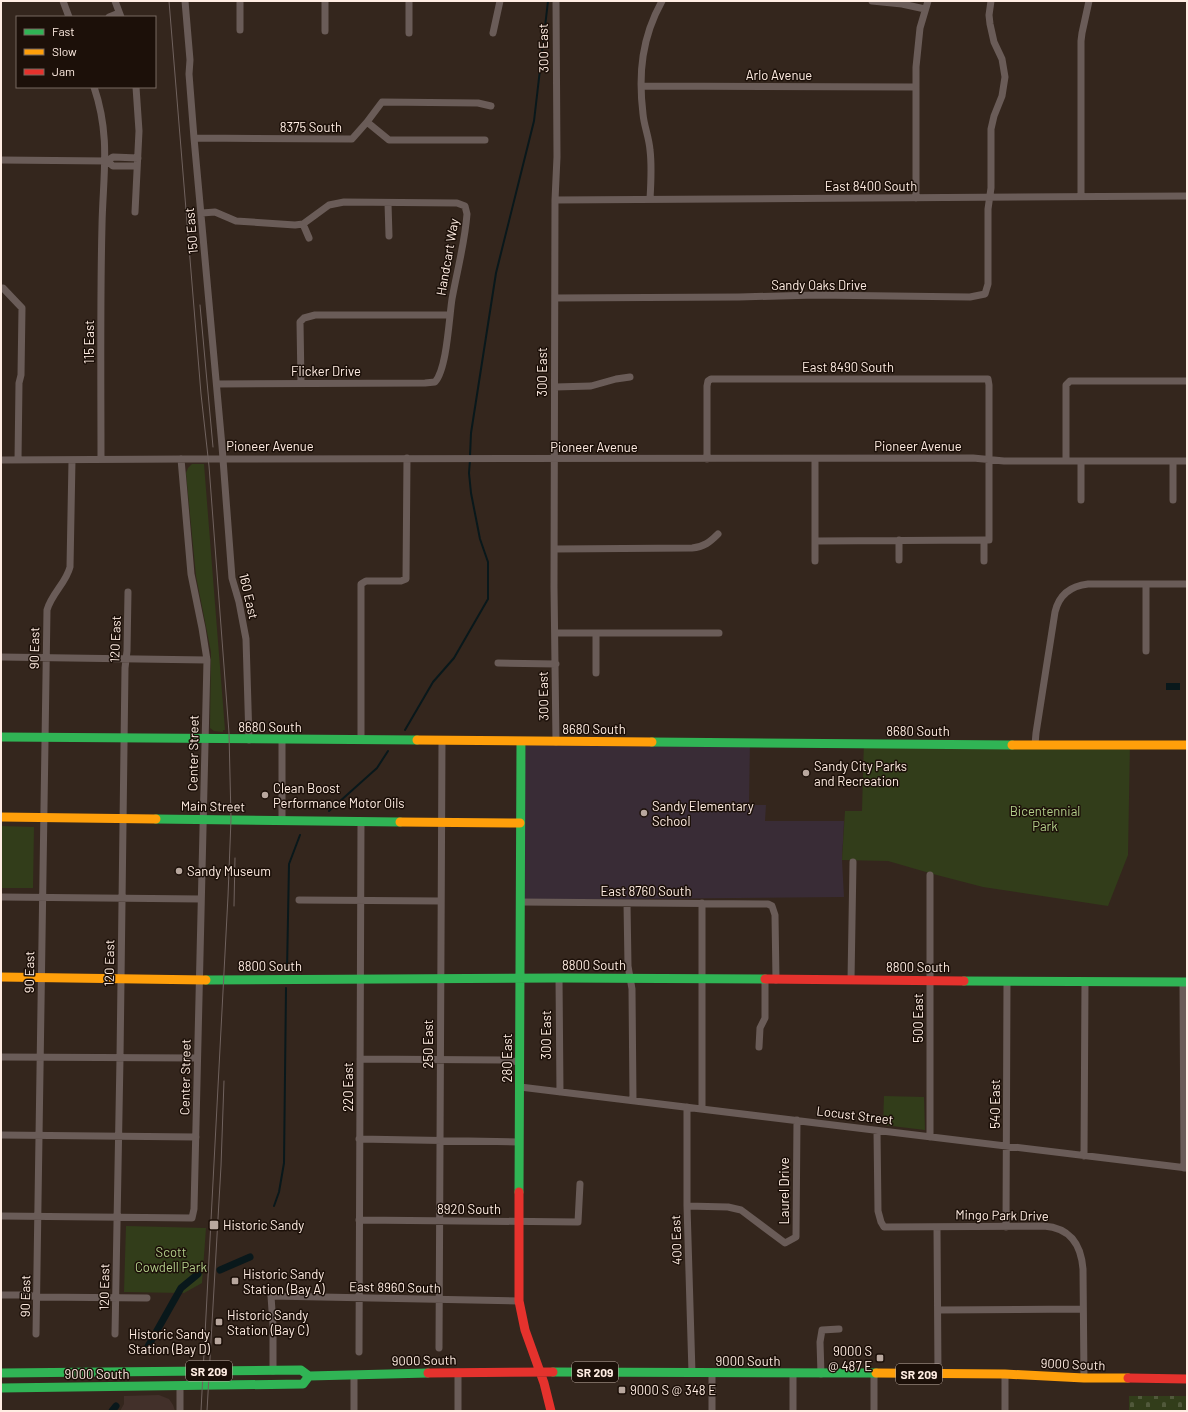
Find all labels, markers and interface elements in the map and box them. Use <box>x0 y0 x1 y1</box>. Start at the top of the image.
legend <box>16 16 156 88</box>
street label: 300 East <box>535 23 551 73</box>
text: Fast <box>52 24 75 38</box>
text: Slow <box>52 44 77 58</box>
text: Jam <box>52 64 75 78</box>
street label: Arlo Avenue <box>746 67 812 83</box>
street label: 8375 South <box>280 119 342 135</box>
street label: East 8400 South <box>825 178 917 194</box>
street label: 150 East <box>181 207 201 255</box>
street label: Handcart Way <box>432 217 462 297</box>
street label: Sandy Oaks Drive <box>771 277 867 293</box>
street label: 115 East <box>81 320 97 364</box>
street label: 300 East <box>534 347 550 397</box>
street label: East 8490 South <box>802 359 894 375</box>
street label: Flicker Drive <box>291 363 361 379</box>
street label: Pioneer Avenue <box>226 438 314 454</box>
street label: Pioneer Avenue <box>874 438 962 454</box>
street label: Pioneer Avenue <box>550 439 638 455</box>
street label: 160 East <box>236 571 262 621</box>
street label: 120 East <box>106 615 124 663</box>
street label: 90 East <box>26 627 42 669</box>
street label: 300 East <box>535 671 551 721</box>
street label: Center Street <box>184 715 202 791</box>
street label: 8680 South <box>238 719 302 735</box>
street label: 8680 South <box>562 721 626 737</box>
street label: 8680 South <box>886 723 950 739</box>
place label: Sandy City Parks and Recreation <box>814 758 907 789</box>
marker: Sandy City Parks and Recreation <box>801 768 811 778</box>
place label: Clean Boost Performance Motor Oils <box>273 780 405 811</box>
marker: Clean Boost Performance Motor Oils <box>260 790 270 800</box>
street label: Main Street <box>181 797 245 815</box>
place label: Sandy Elementary School <box>652 798 754 829</box>
park label: Bicentennial Park <box>1010 803 1080 834</box>
marker: Sandy Elementary School <box>639 808 649 818</box>
place label: Sandy Museum <box>187 863 271 879</box>
marker: Sandy Museum <box>174 866 184 876</box>
street label: East 8760 South <box>600 883 692 899</box>
street label: 120 East <box>101 939 117 987</box>
street label: 90 East <box>21 951 37 993</box>
street label: 8800 South <box>562 957 626 973</box>
street label: 8800 South <box>238 958 302 974</box>
street label: 8800 South <box>886 959 950 975</box>
street label: 500 East <box>910 993 926 1043</box>
street label: 300 East <box>538 1010 554 1060</box>
street label: 250 East <box>420 1019 436 1069</box>
street label: 280 East <box>499 1033 515 1083</box>
street label: Center Street <box>176 1039 194 1115</box>
street label: 220 East <box>340 1062 356 1112</box>
street label: 540 East <box>987 1079 1003 1129</box>
street label: Locust Street <box>816 1102 894 1128</box>
street label: Laurel Drive <box>776 1157 792 1225</box>
street label: 8920 South <box>437 1201 501 1217</box>
street label: Mingo Park Drive <box>955 1206 1049 1224</box>
street label: 400 East <box>667 1215 685 1265</box>
place label: Historic Sandy <box>223 1217 304 1233</box>
marker: Historic Sandy <box>208 1219 220 1231</box>
park label: Scott Cowdell Park <box>135 1244 207 1275</box>
street label: 120 East <box>96 1263 112 1311</box>
place label: Historic Sandy Station (Bay A) <box>243 1266 325 1297</box>
street label: 90 East <box>17 1275 33 1317</box>
marker: Historic Sandy Station (Bay A) <box>230 1276 240 1286</box>
street label: East 8960 South <box>349 1278 441 1296</box>
place label: Historic Sandy Station (Bay C) <box>227 1307 309 1338</box>
marker: Historic Sandy Station (Bay C) <box>214 1317 224 1327</box>
place label: Historic Sandy Station (Bay D) <box>128 1326 211 1357</box>
marker: Historic Sandy Station (Bay D) <box>213 1336 223 1346</box>
place label: 9000 S @ 487 E <box>828 1343 872 1374</box>
street label: 9000 South <box>391 1351 457 1369</box>
street label: 9000 South <box>716 1353 780 1369</box>
marker: 9000 S @ 487 E <box>875 1353 885 1363</box>
street label: 9000 South <box>1040 1355 1106 1373</box>
road number: SR 209 <box>186 1361 232 1381</box>
road number: SR 209 <box>572 1362 618 1382</box>
road number: SR 209 <box>896 1364 942 1384</box>
street label: 9000 South <box>65 1366 129 1382</box>
place label: 9000 S @ 348 E <box>630 1382 716 1398</box>
marker: 9000 S @ 348 E <box>617 1385 627 1395</box>

